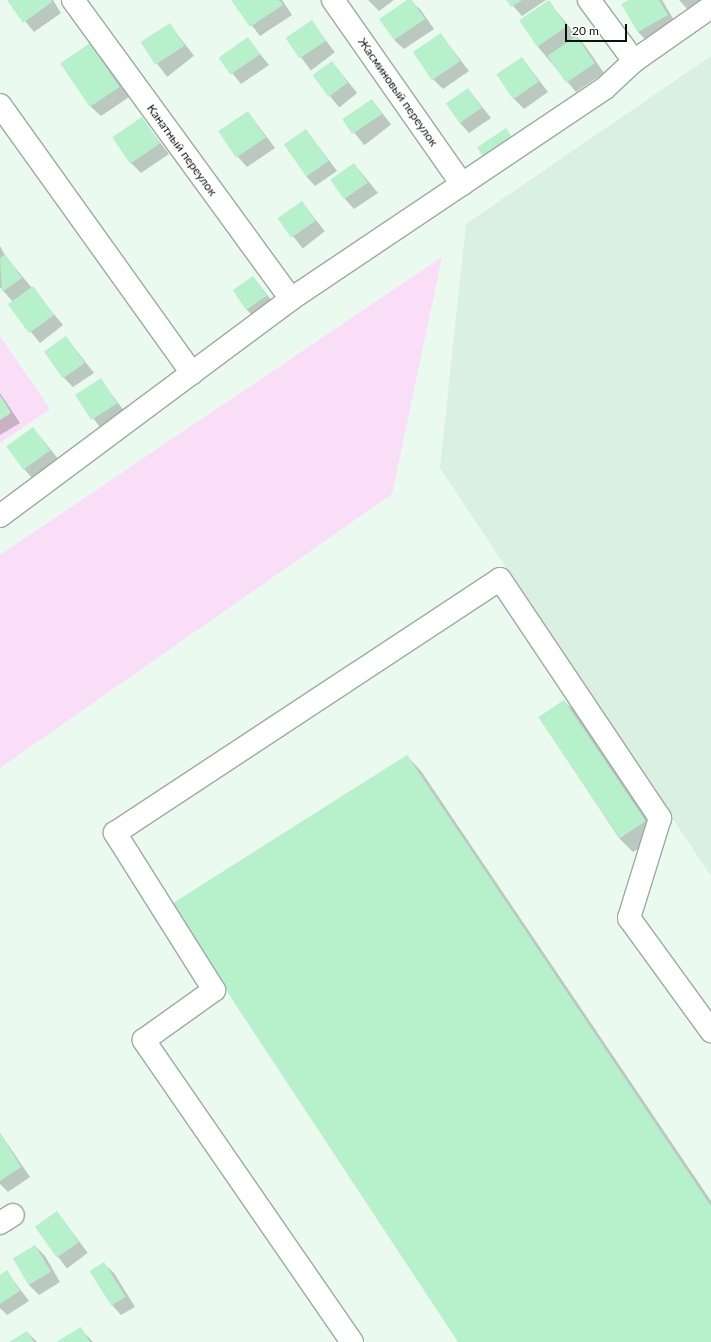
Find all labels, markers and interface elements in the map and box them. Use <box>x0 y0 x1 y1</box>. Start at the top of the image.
scale bar <box>567 16 629 42</box>
text: 20 m <box>572 23 599 38</box>
street label: Жасминовый переулок <box>355 35 441 149</box>
street label: Канатный переулок <box>144 101 220 199</box>

